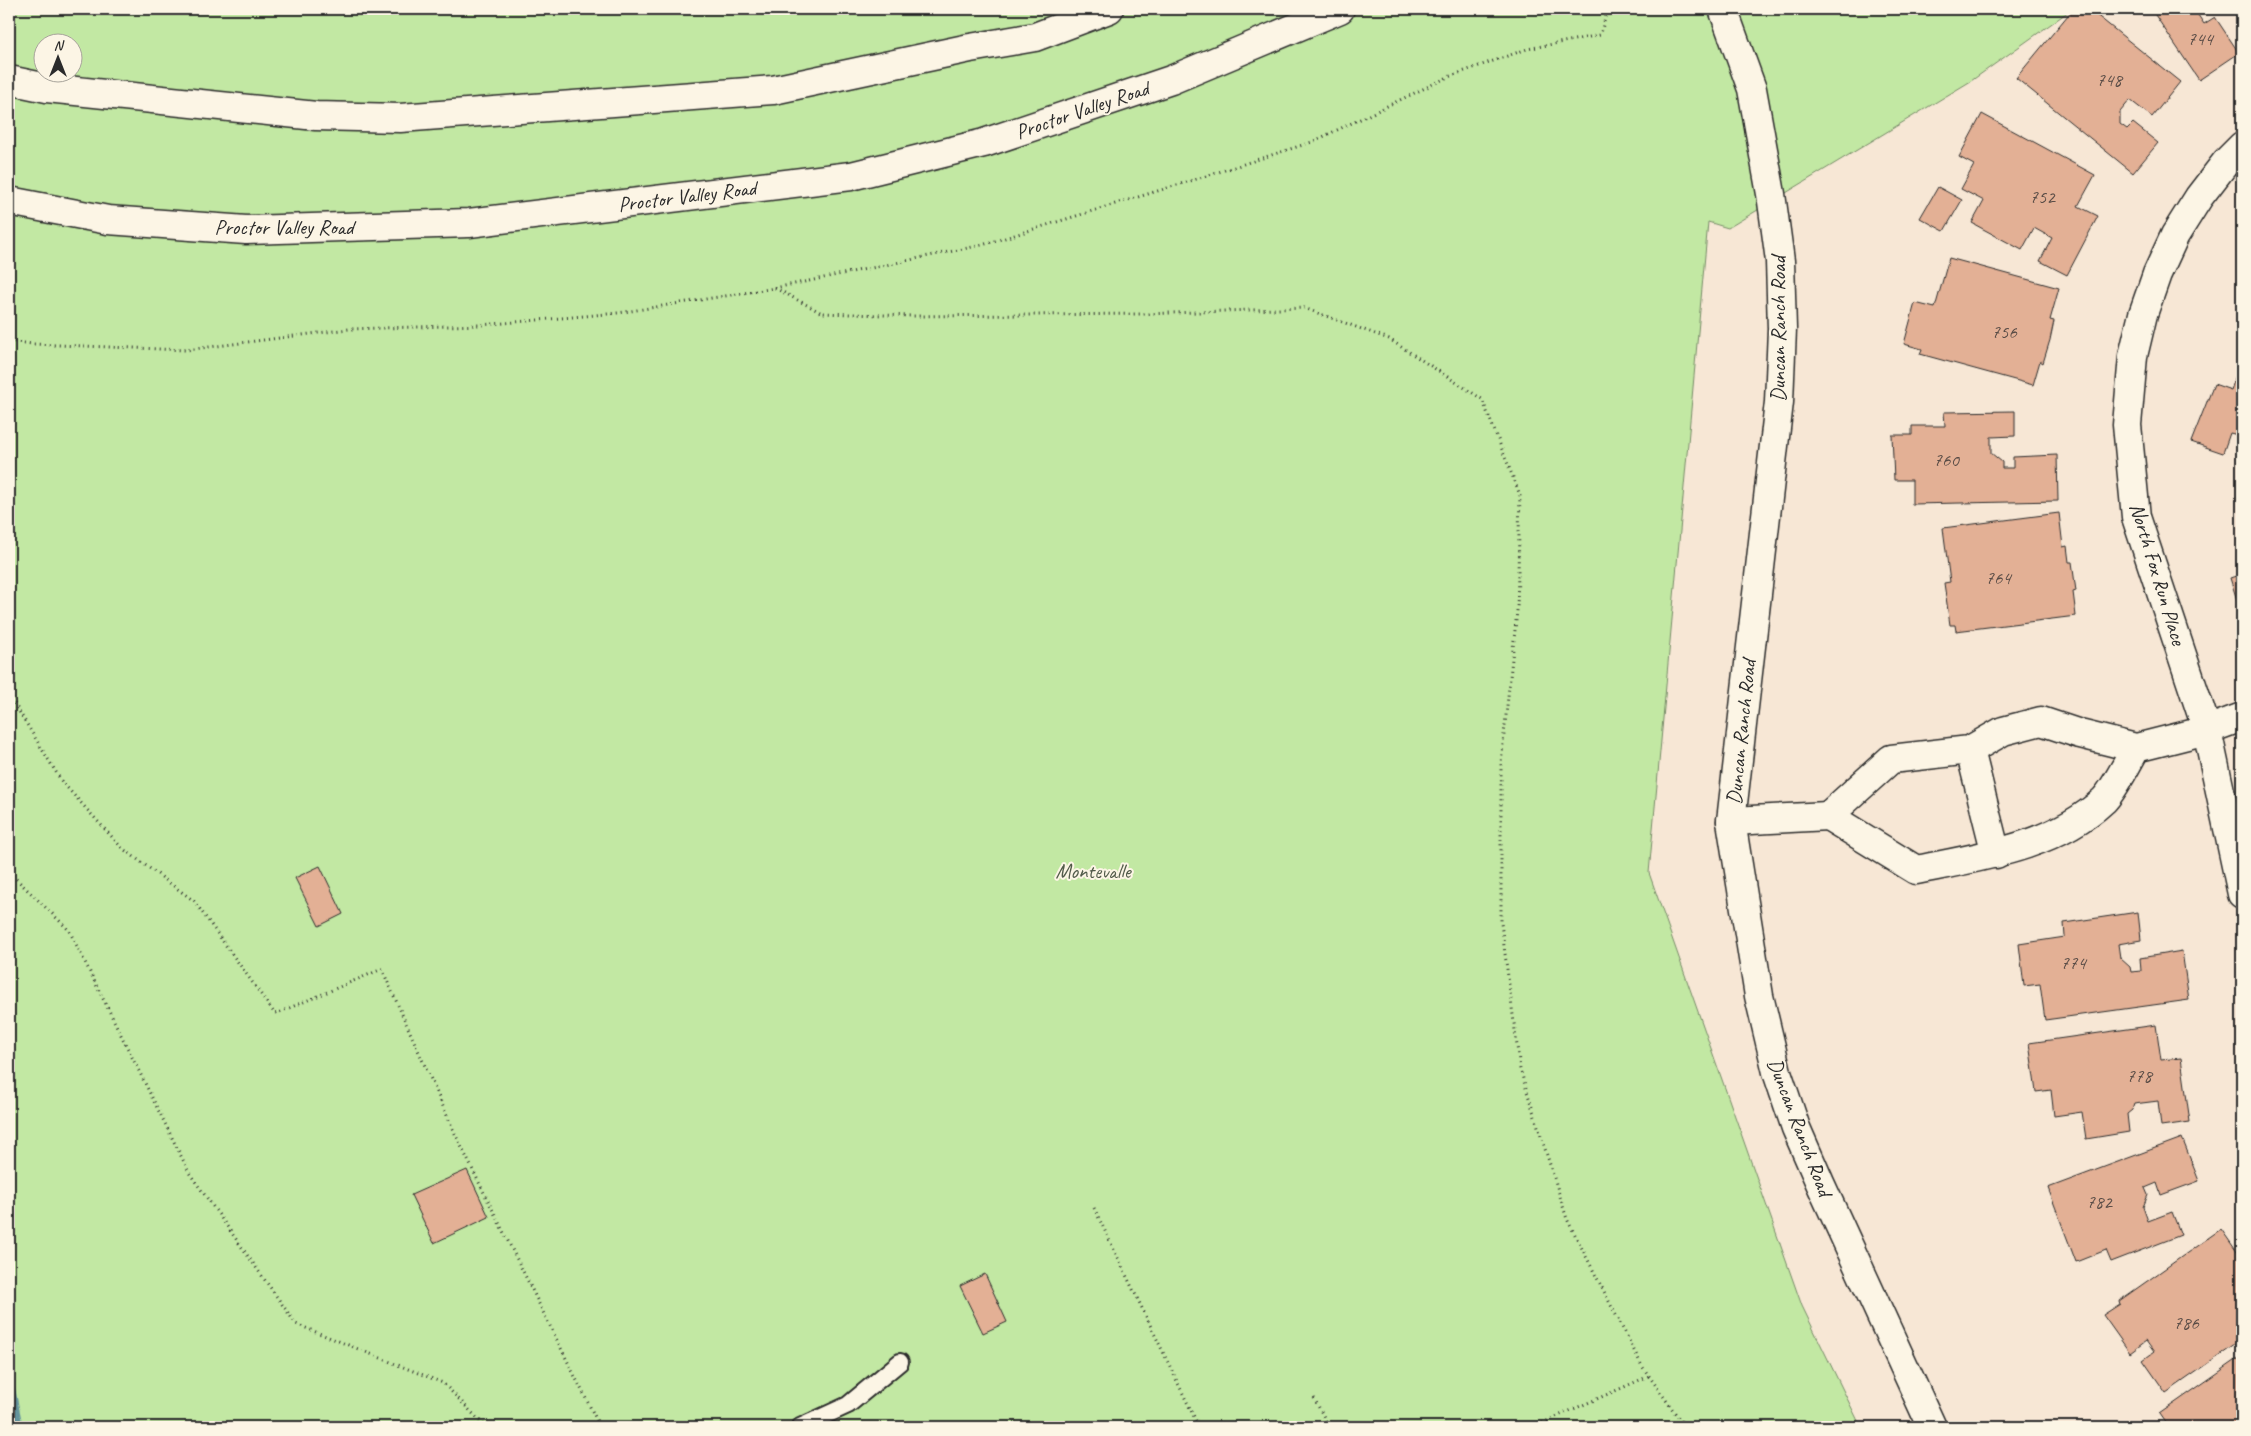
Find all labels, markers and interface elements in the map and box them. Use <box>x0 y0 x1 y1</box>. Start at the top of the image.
house number: 744 <box>2187 27 2215 51</box>
north arrow <box>32 32 82 82</box>
text: N <box>54 37 65 54</box>
house number: 748 <box>2096 68 2124 92</box>
street label: Proctor Valley Road <box>1012 74 1155 145</box>
street label: Proctor Valley Road <box>616 174 761 217</box>
house number: 752 <box>2029 185 2056 209</box>
street label: Proctor Valley Road <box>215 214 357 240</box>
street label: Duncan Ranch Road <box>1765 253 1791 402</box>
house number: 756 <box>1991 320 2018 344</box>
house number: 760 <box>1933 448 1960 472</box>
street label: North Fox Run Place <box>2124 500 2192 649</box>
house number: 764 <box>1985 566 2013 590</box>
street label: Duncan Ranch Road <box>1720 655 1762 806</box>
park label: Montevalle <box>1055 858 1133 884</box>
house number: 774 <box>2060 951 2088 975</box>
street label: Duncan Ranch Road <box>1762 1054 1840 1203</box>
house number: 778 <box>2126 1064 2154 1088</box>
house number: 782 <box>2086 1190 2113 1214</box>
house number: 786 <box>2173 1311 2200 1335</box>

